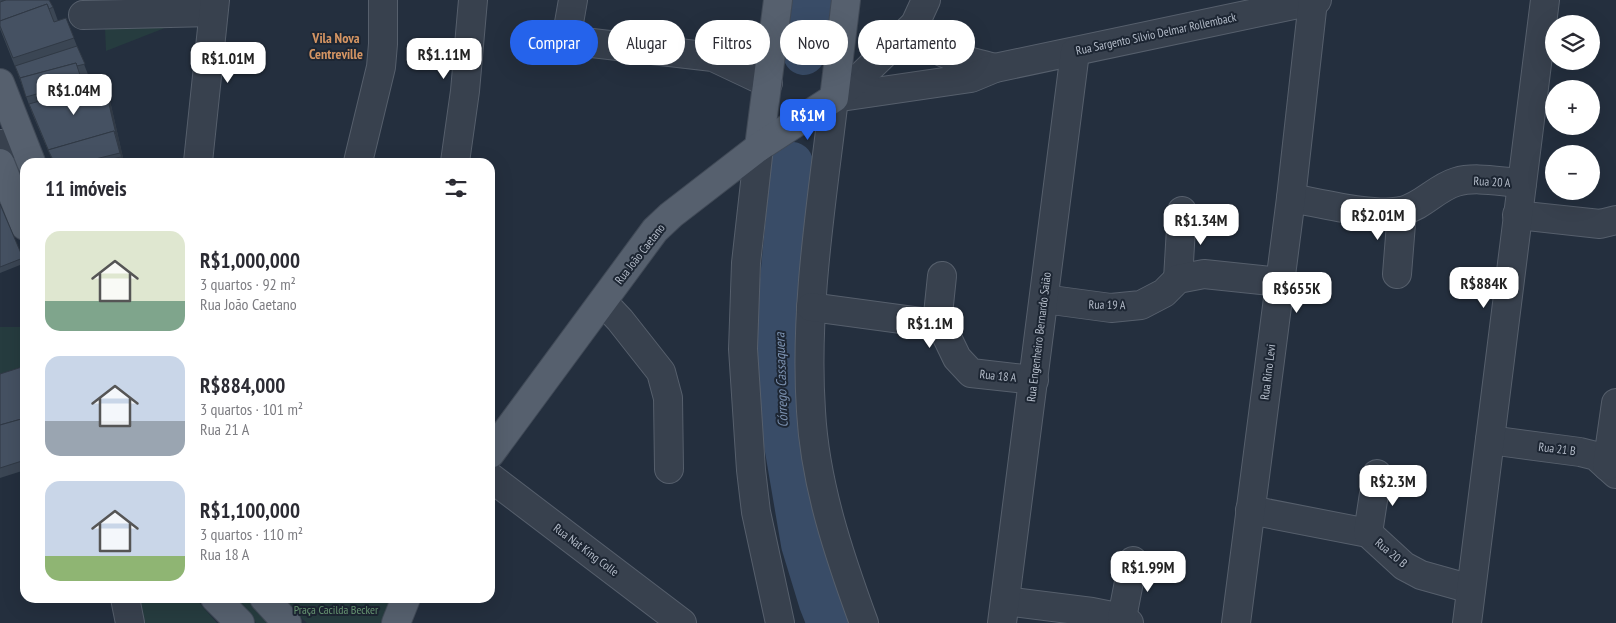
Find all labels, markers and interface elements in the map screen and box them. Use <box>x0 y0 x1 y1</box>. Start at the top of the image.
street label: Rua Sargento Silvio Delmar Rollemback <box>1074 9 1238 58</box>
map controls <box>1545 15 1600 200</box>
button: layers <box>1545 15 1600 70</box>
chip: Comprar <box>510 20 598 65</box>
chip: Alugar <box>608 20 685 65</box>
chip: Filtros <box>695 20 770 65</box>
chip: Novo <box>780 20 848 65</box>
chip: Apartamento <box>858 20 975 65</box>
district label: Vila Nova Centreville <box>309 29 363 63</box>
pin: R$1.11M <box>398 38 490 80</box>
pin: R$1.01M <box>182 42 274 84</box>
text: R$1.11M <box>418 44 470 64</box>
text: R$1.01M <box>202 48 254 68</box>
pin: R$1.04M <box>28 74 120 116</box>
text: R$1.04M <box>48 80 100 100</box>
button: + <box>1545 80 1600 135</box>
pin: R$1M <box>778 98 838 141</box>
text: R$1M <box>791 105 825 125</box>
button: − <box>1545 145 1600 200</box>
street label: Rua 20 A <box>1473 173 1511 190</box>
icon: filters <box>442 174 470 202</box>
text: 11 imóveis <box>45 175 126 202</box>
pin: R$2.01M <box>1332 198 1424 241</box>
pin: R$1.34M <box>1155 204 1247 246</box>
text: R$2.01M <box>1352 205 1404 225</box>
text: R$1.34M <box>1175 210 1227 230</box>
street label: Rua João Caetano <box>611 220 668 287</box>
text: R$1,000,000 <box>200 247 300 274</box>
icon: home <box>85 251 145 311</box>
pin: R$884K <box>1443 266 1525 309</box>
street label: Rua Engenheiro Bernardo Saião <box>1023 271 1054 403</box>
pin: R$655K <box>1256 272 1338 314</box>
text: R$884K <box>1461 273 1507 293</box>
text: 3 quartos · 92 m² <box>200 274 296 294</box>
text: R$655K <box>1274 278 1320 298</box>
text: Rua João Caetano <box>200 294 297 314</box>
street label: Rua 19 A <box>1088 297 1126 312</box>
pin: R$1.1M <box>889 306 971 349</box>
text: R$1.1M <box>907 313 953 333</box>
water label: Córrego Cassaquera <box>770 331 792 428</box>
street label: Rua Rino Levi <box>1257 343 1278 401</box>
street label: Rua 18 A <box>979 366 1018 385</box>
text: R$884,000 <box>200 372 285 399</box>
icon: home <box>85 376 145 436</box>
text: 3 quartos · 101 m² <box>200 399 303 419</box>
text: Rua 21 A <box>200 419 249 439</box>
street label: Rua 21 B <box>1538 439 1577 458</box>
pin: R$2.3M <box>1352 464 1434 507</box>
text: R$2.3M <box>1370 471 1416 491</box>
text: R$1,100,000 <box>200 497 300 524</box>
icon: home <box>85 501 145 561</box>
street label: Rua Nat King Colle <box>551 520 622 579</box>
text: 3 quartos · 110 m² <box>200 524 303 544</box>
street label: Rua 20 B <box>1372 535 1411 571</box>
text: Rua 18 A <box>200 544 249 564</box>
pin: R$1.99M <box>1102 550 1194 593</box>
text: R$1.99M <box>1122 557 1174 577</box>
park label: Praça Cacilda Becker <box>294 602 379 617</box>

